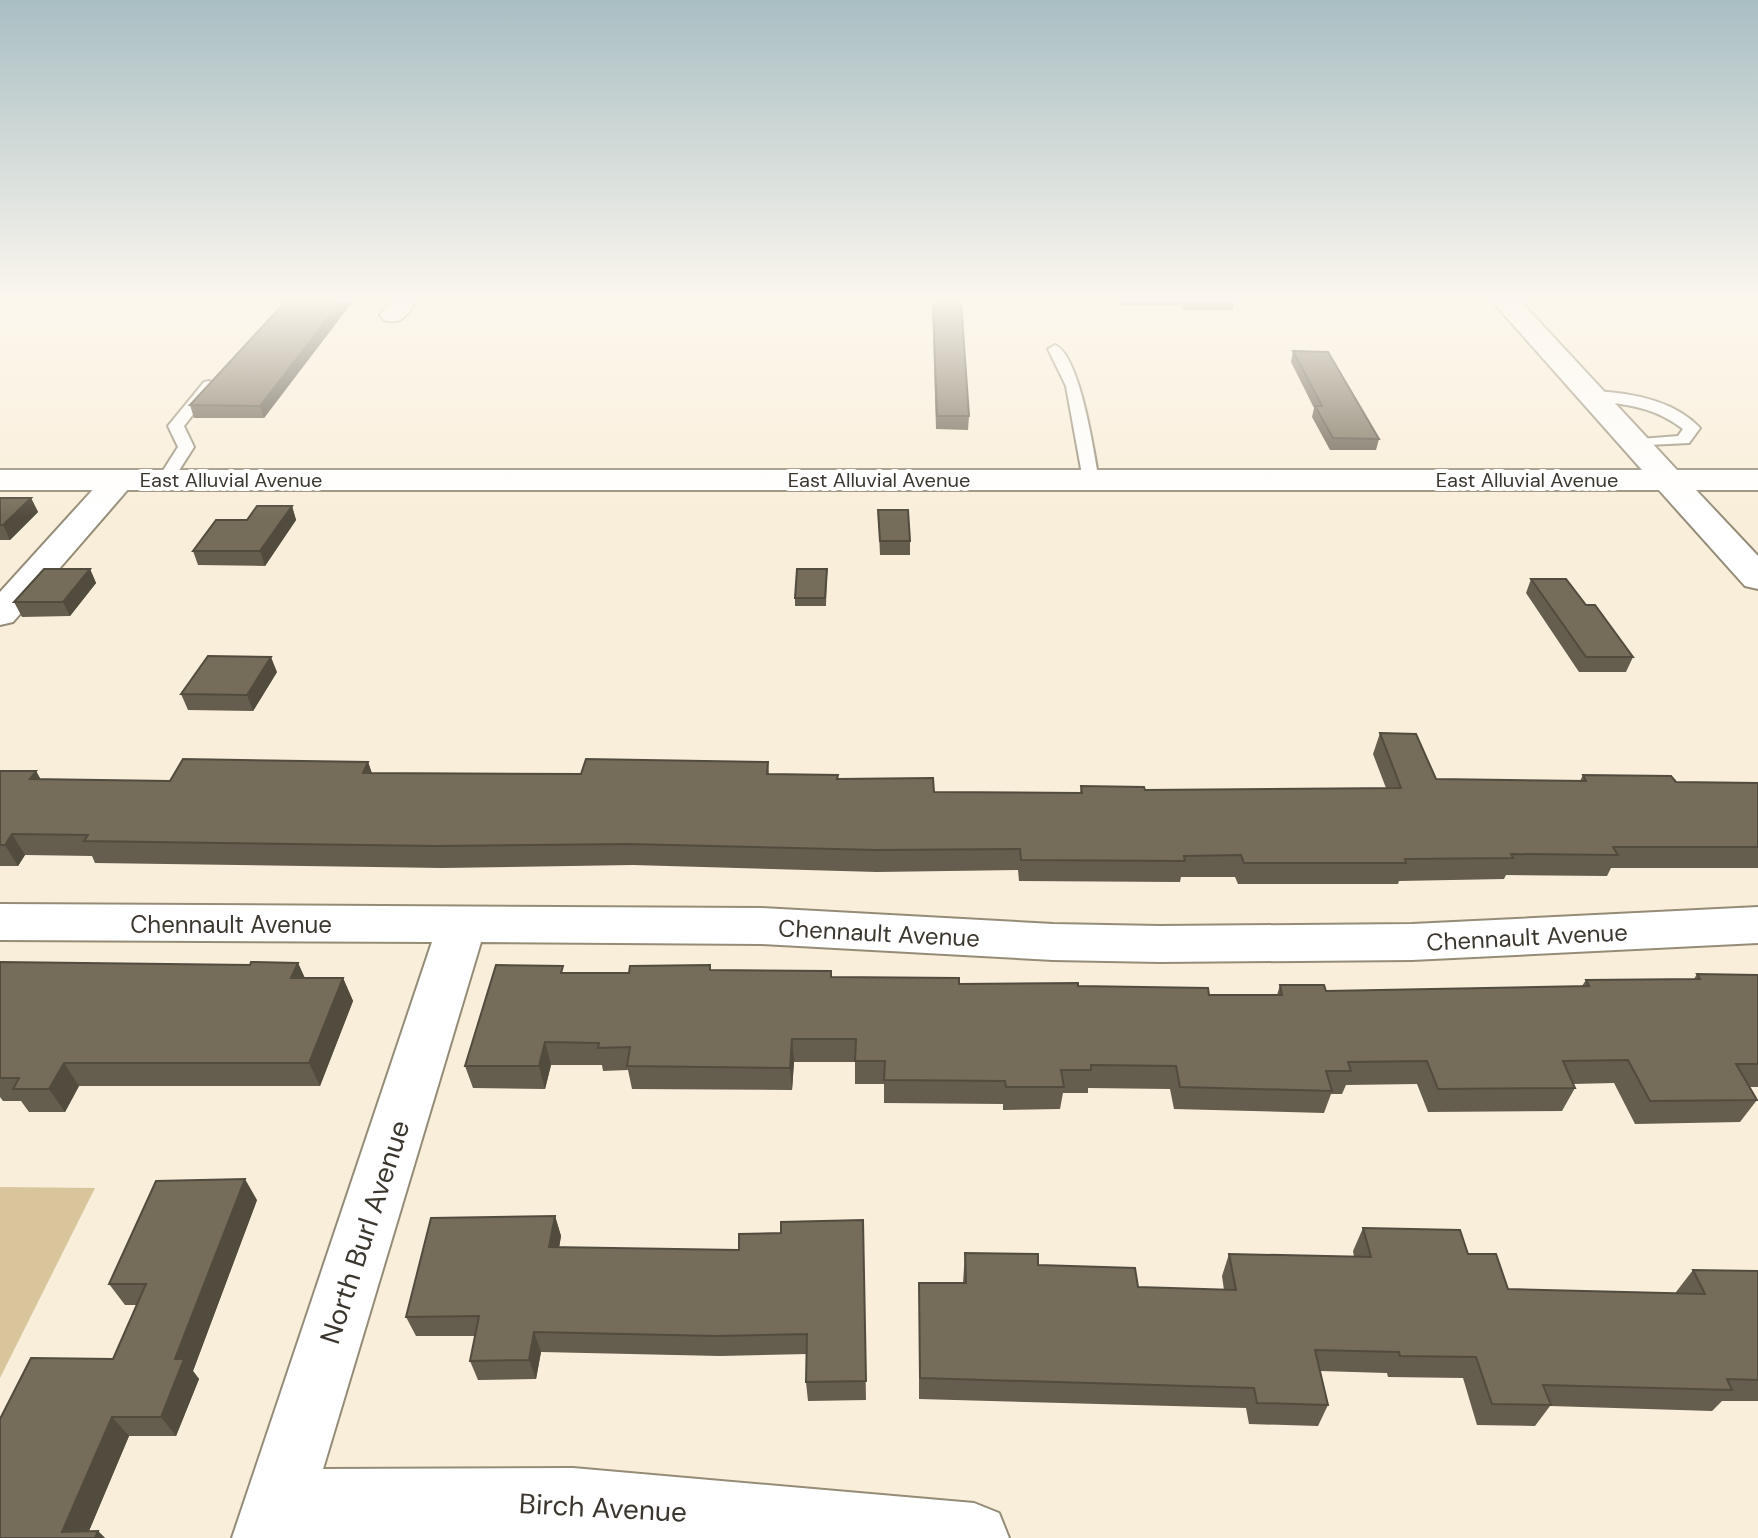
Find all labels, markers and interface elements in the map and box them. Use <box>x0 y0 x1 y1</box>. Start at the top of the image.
street label: East Alluvial Avenue <box>140 467 322 493</box>
street label: East Alluvial Avenue <box>788 467 970 493</box>
street label: East Alluvial Avenue <box>1436 467 1618 493</box>
street label: Chennault Avenue <box>130 909 332 940</box>
street label: Chennault Avenue <box>777 912 981 954</box>
street label: Chennault Avenue <box>1425 916 1629 958</box>
street label: North Burl Avenue <box>311 1115 419 1349</box>
street label: Birch Avenue <box>518 1485 688 1531</box>

